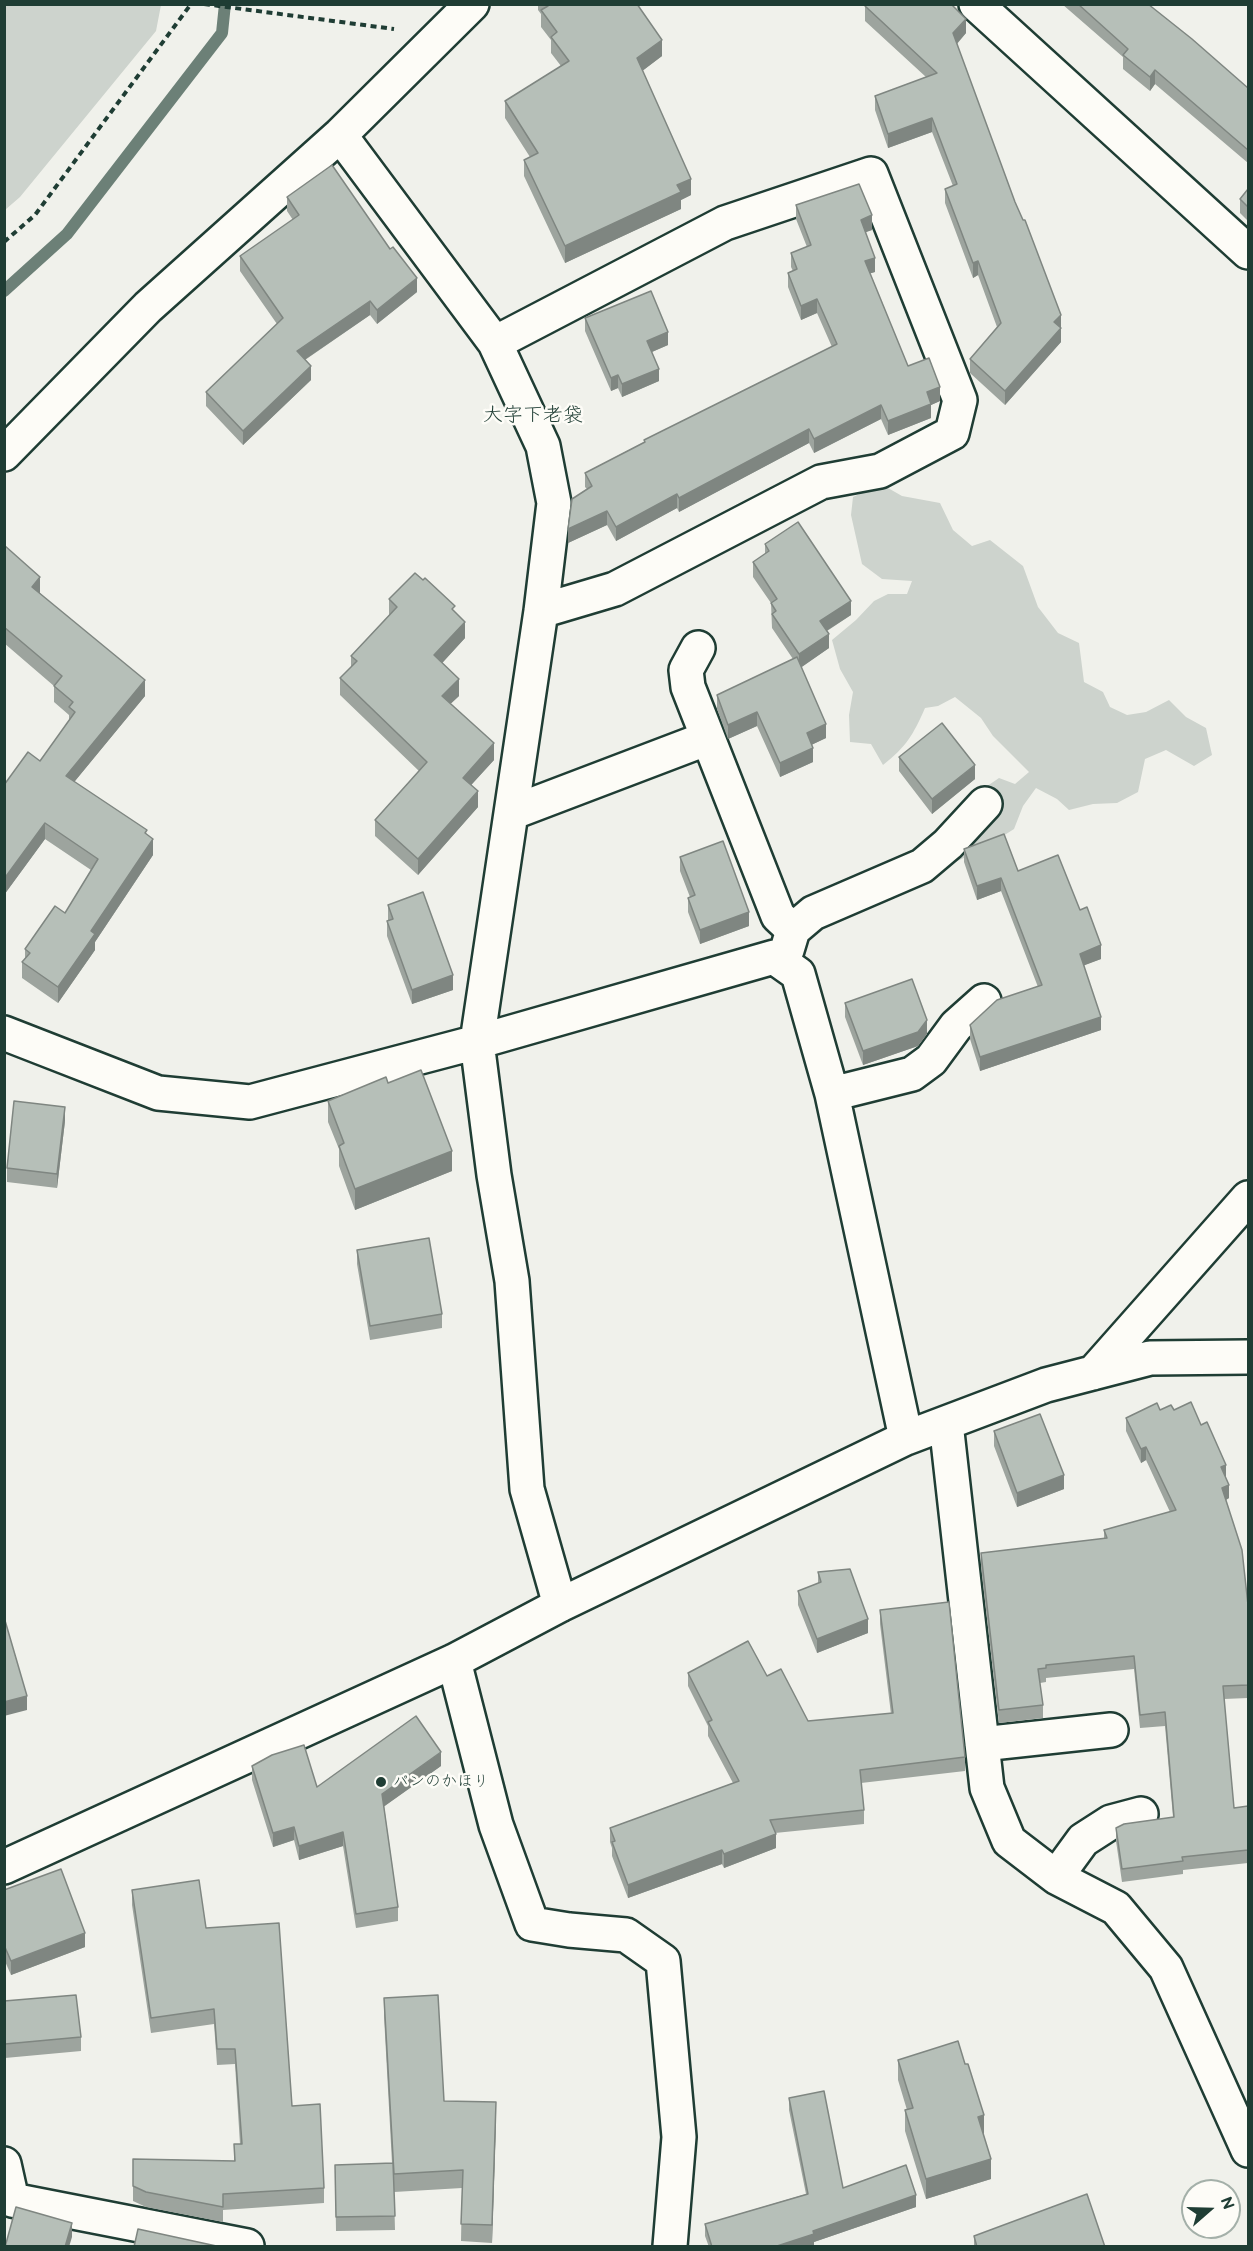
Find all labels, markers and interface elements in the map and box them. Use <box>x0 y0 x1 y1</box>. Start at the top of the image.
district label: 大字下老袋 <box>483 404 583 428</box>
place label: パンのかほり <box>393 1772 489 1792</box>
marker: パンのかほり <box>374 1775 388 1789</box>
north arrow <box>1181 2179 1241 2239</box>
text: N <box>1216 2194 1237 2212</box>

